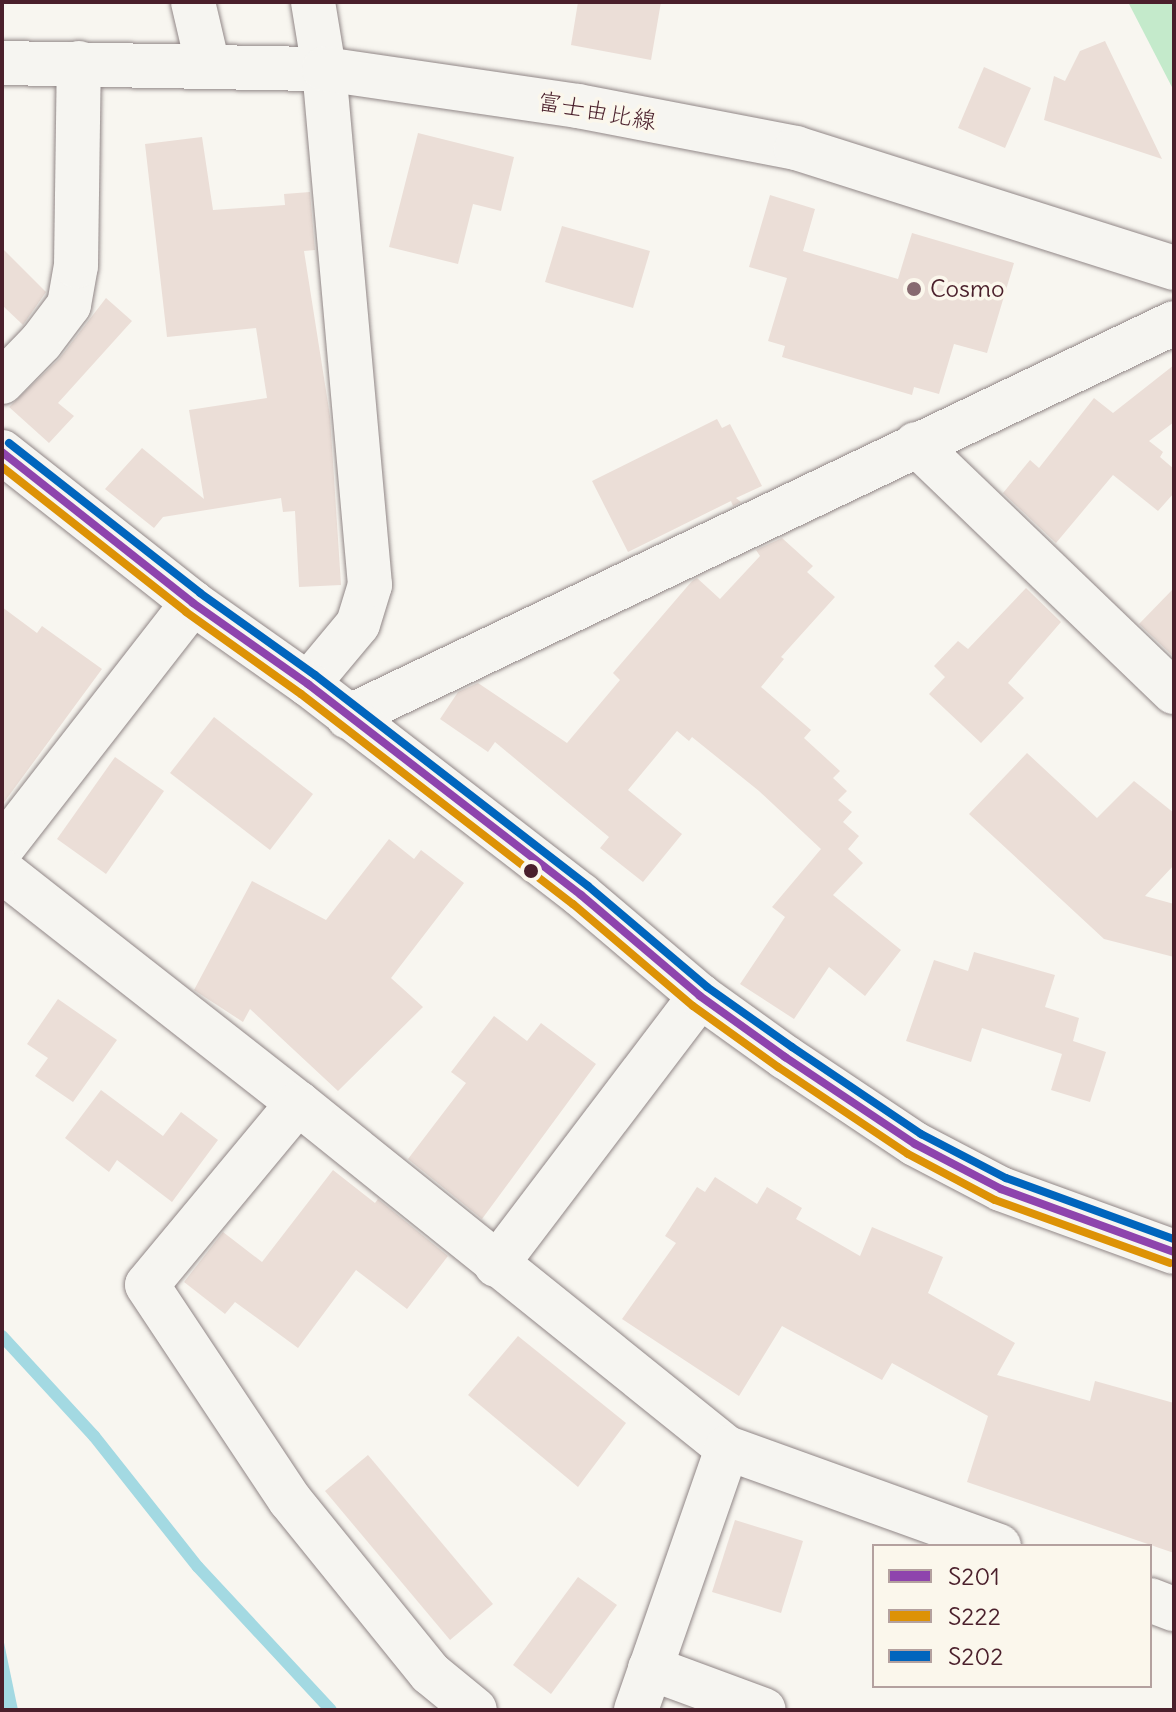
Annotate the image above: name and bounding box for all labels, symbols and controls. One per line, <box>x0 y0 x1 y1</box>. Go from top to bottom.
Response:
street label: 富士由比線 <box>535 86 659 136</box>
place label: Cosmo <box>930 275 1004 303</box>
marker: Cosmo <box>905 280 923 298</box>
unlabelled marker <box>523 863 539 879</box>
legend <box>872 1544 1152 1688</box>
text: S201 <box>948 1561 1000 1591</box>
text: S222 <box>948 1601 1001 1631</box>
text: S202 <box>948 1641 1003 1671</box>

